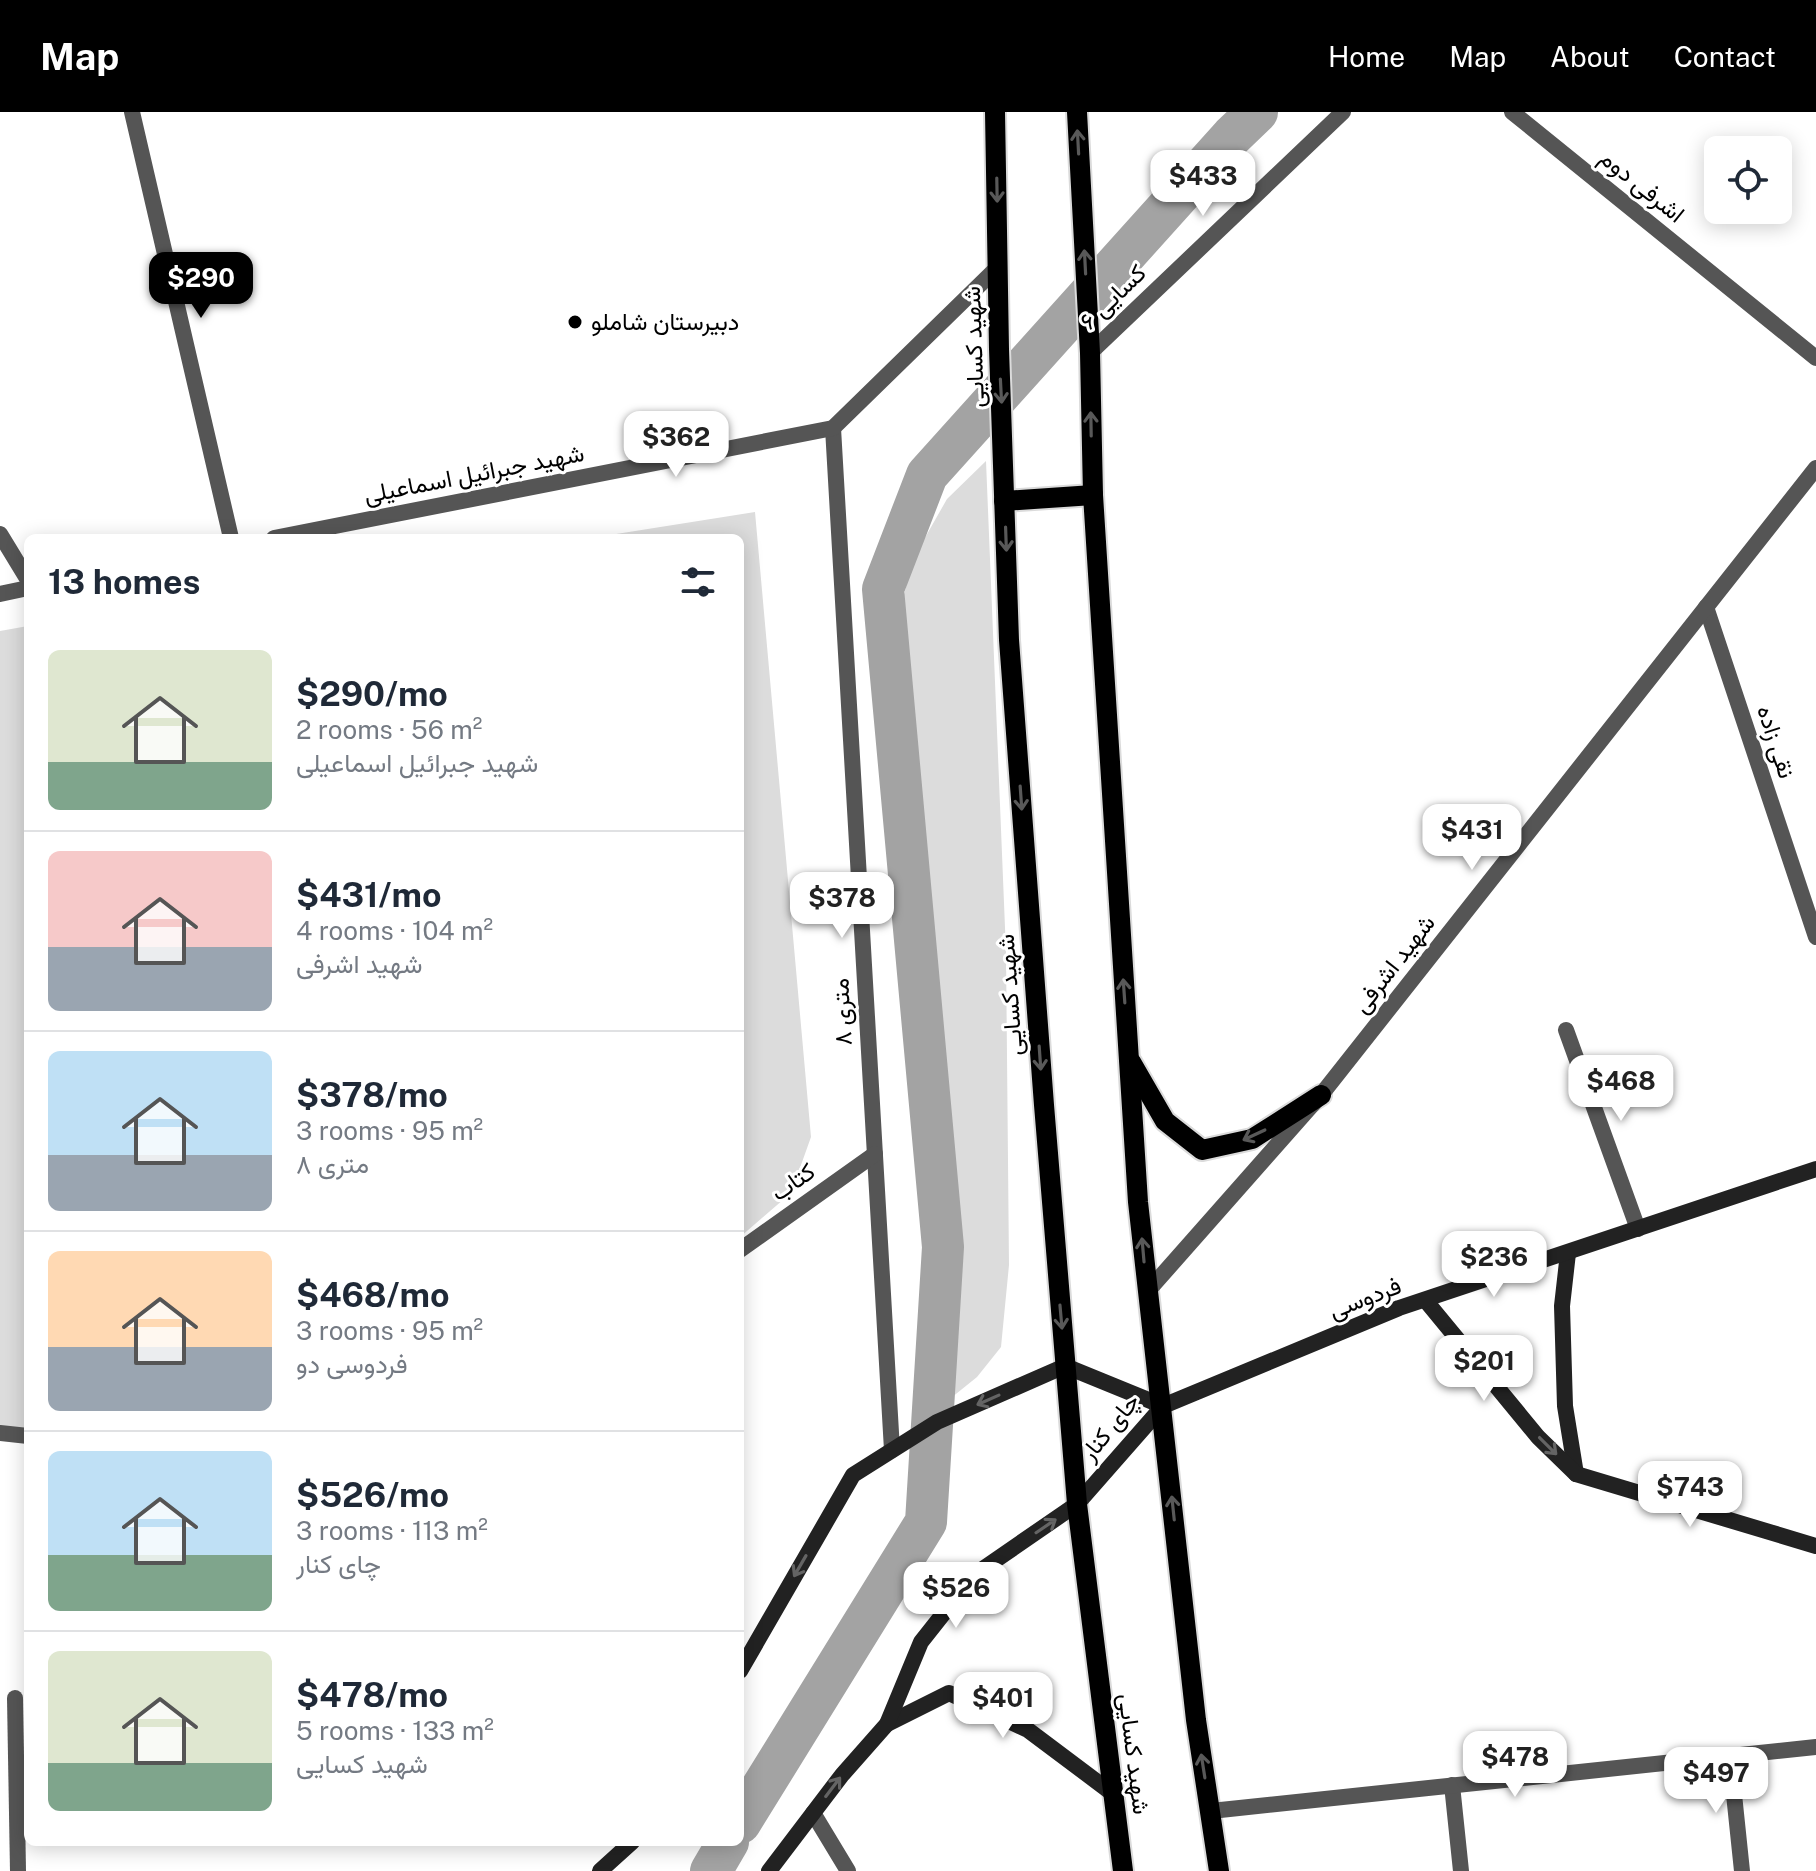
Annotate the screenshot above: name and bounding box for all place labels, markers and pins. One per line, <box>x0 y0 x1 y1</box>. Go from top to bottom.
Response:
pin: $433 <box>1156 150 1250 218</box>
pin: $290 <box>154 252 248 320</box>
place label: دبیرستان شاملو <box>591 307 739 337</box>
marker: دبیرستان شاملو <box>566 313 584 331</box>
pin: $362 <box>629 411 723 479</box>
pin: $431 <box>1425 804 1519 872</box>
pin: $378 <box>795 872 889 940</box>
pin: $468 <box>1574 1055 1668 1123</box>
pin: $236 <box>1447 1231 1541 1299</box>
pin: $201 <box>1437 1335 1531 1403</box>
pin: $743 <box>1643 1461 1737 1529</box>
pin: $526 <box>909 1562 1003 1630</box>
pin: $401 <box>956 1672 1050 1740</box>
pin: $478 <box>1468 1731 1562 1799</box>
pin: $497 <box>1669 1747 1763 1815</box>

